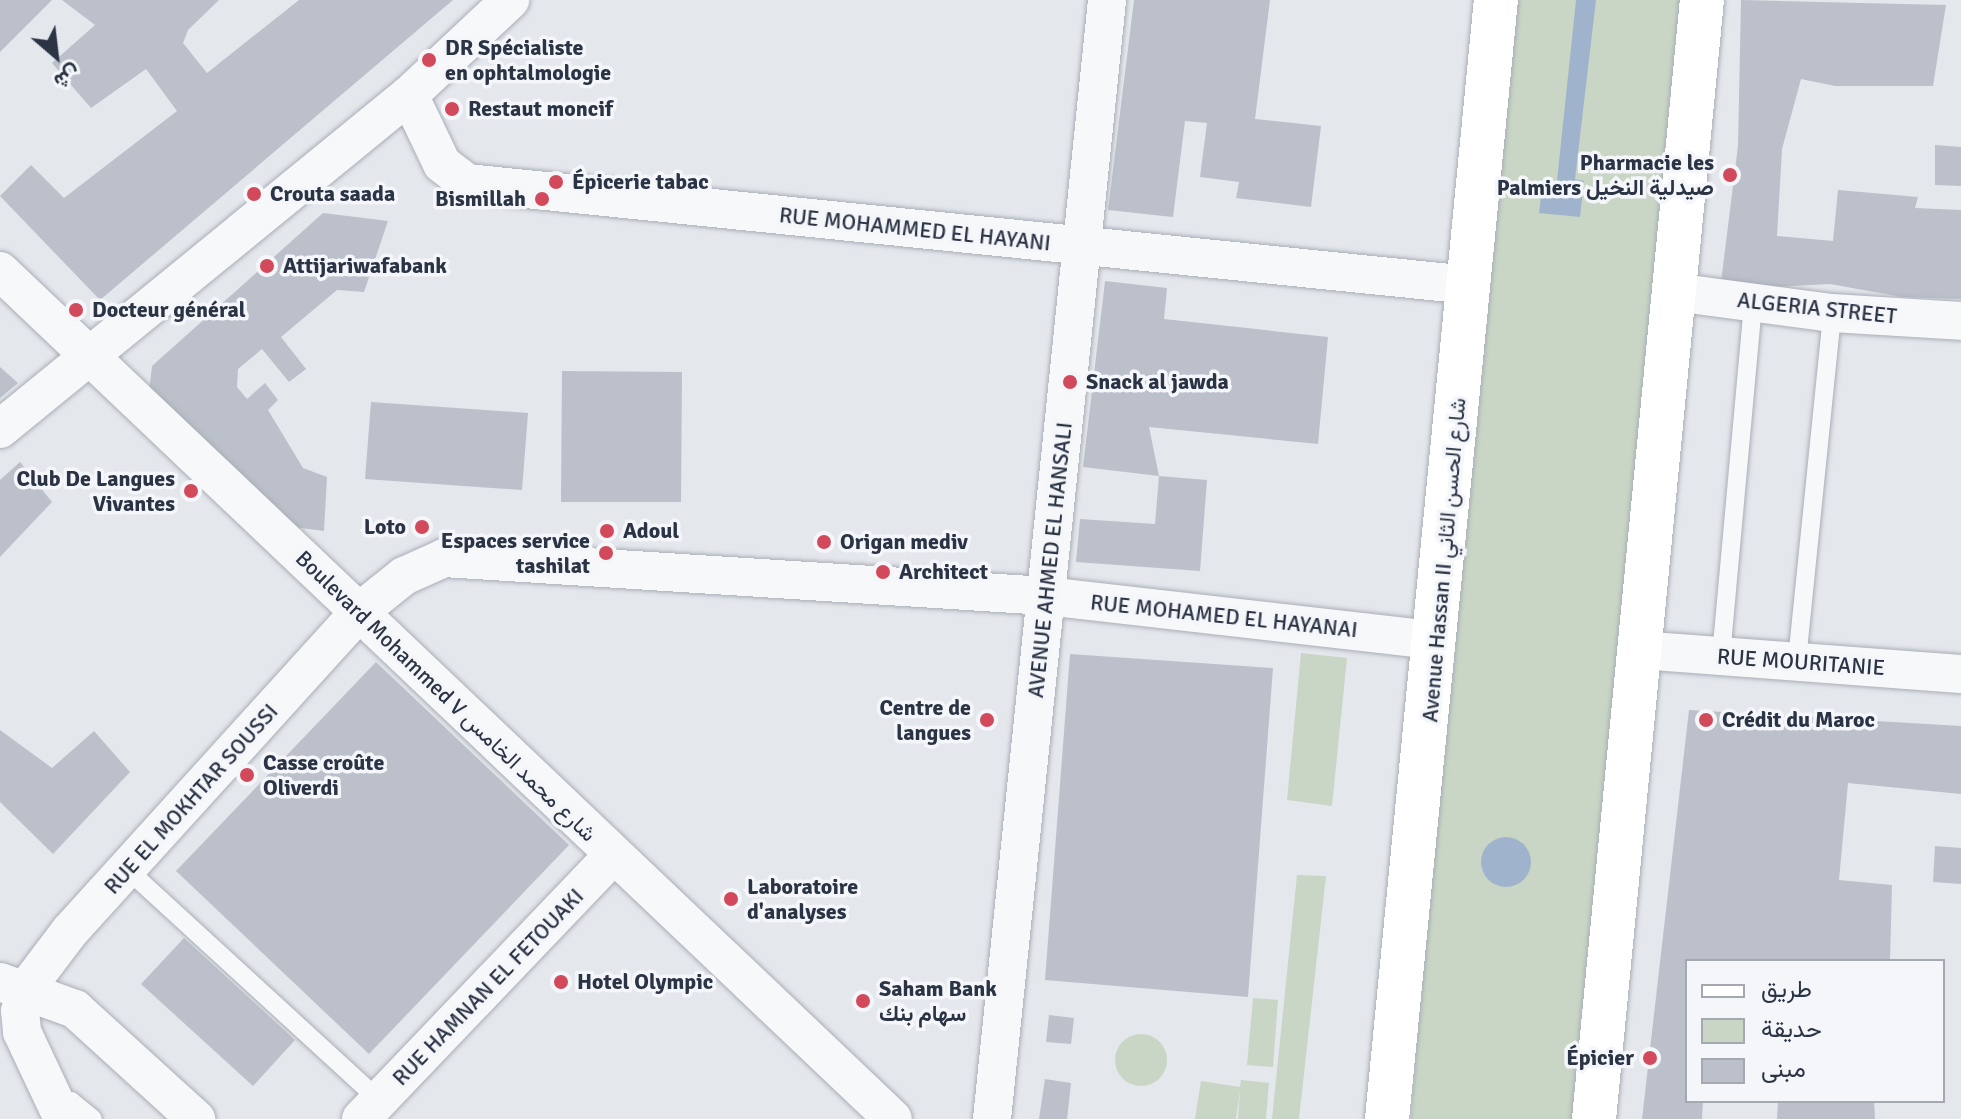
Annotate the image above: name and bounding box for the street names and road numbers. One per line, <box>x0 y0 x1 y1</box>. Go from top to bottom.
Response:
street label: RUE MOHAMMED EL HAYANI <box>778 202 1052 256</box>
street label: ALGERIA STREET <box>1736 286 1898 330</box>
street label: Avenue Hassan II شارع الحسن الثاني <box>1417 397 1471 723</box>
street label: AVENUE AHMED EL HANSALI <box>1022 421 1078 699</box>
street label: Boulevard Mohammed V شارع محمد الخامس <box>290 545 602 847</box>
street label: RUE MOHAMED EL HAYANAI <box>1089 589 1359 643</box>
street label: RUE MOURITANIE <box>1716 643 1886 681</box>
street label: RUE EL MOKHTAR SOUSSI <box>99 698 283 900</box>
street label: RUE HAMNAN EL FETOUAKI <box>387 883 589 1091</box>

